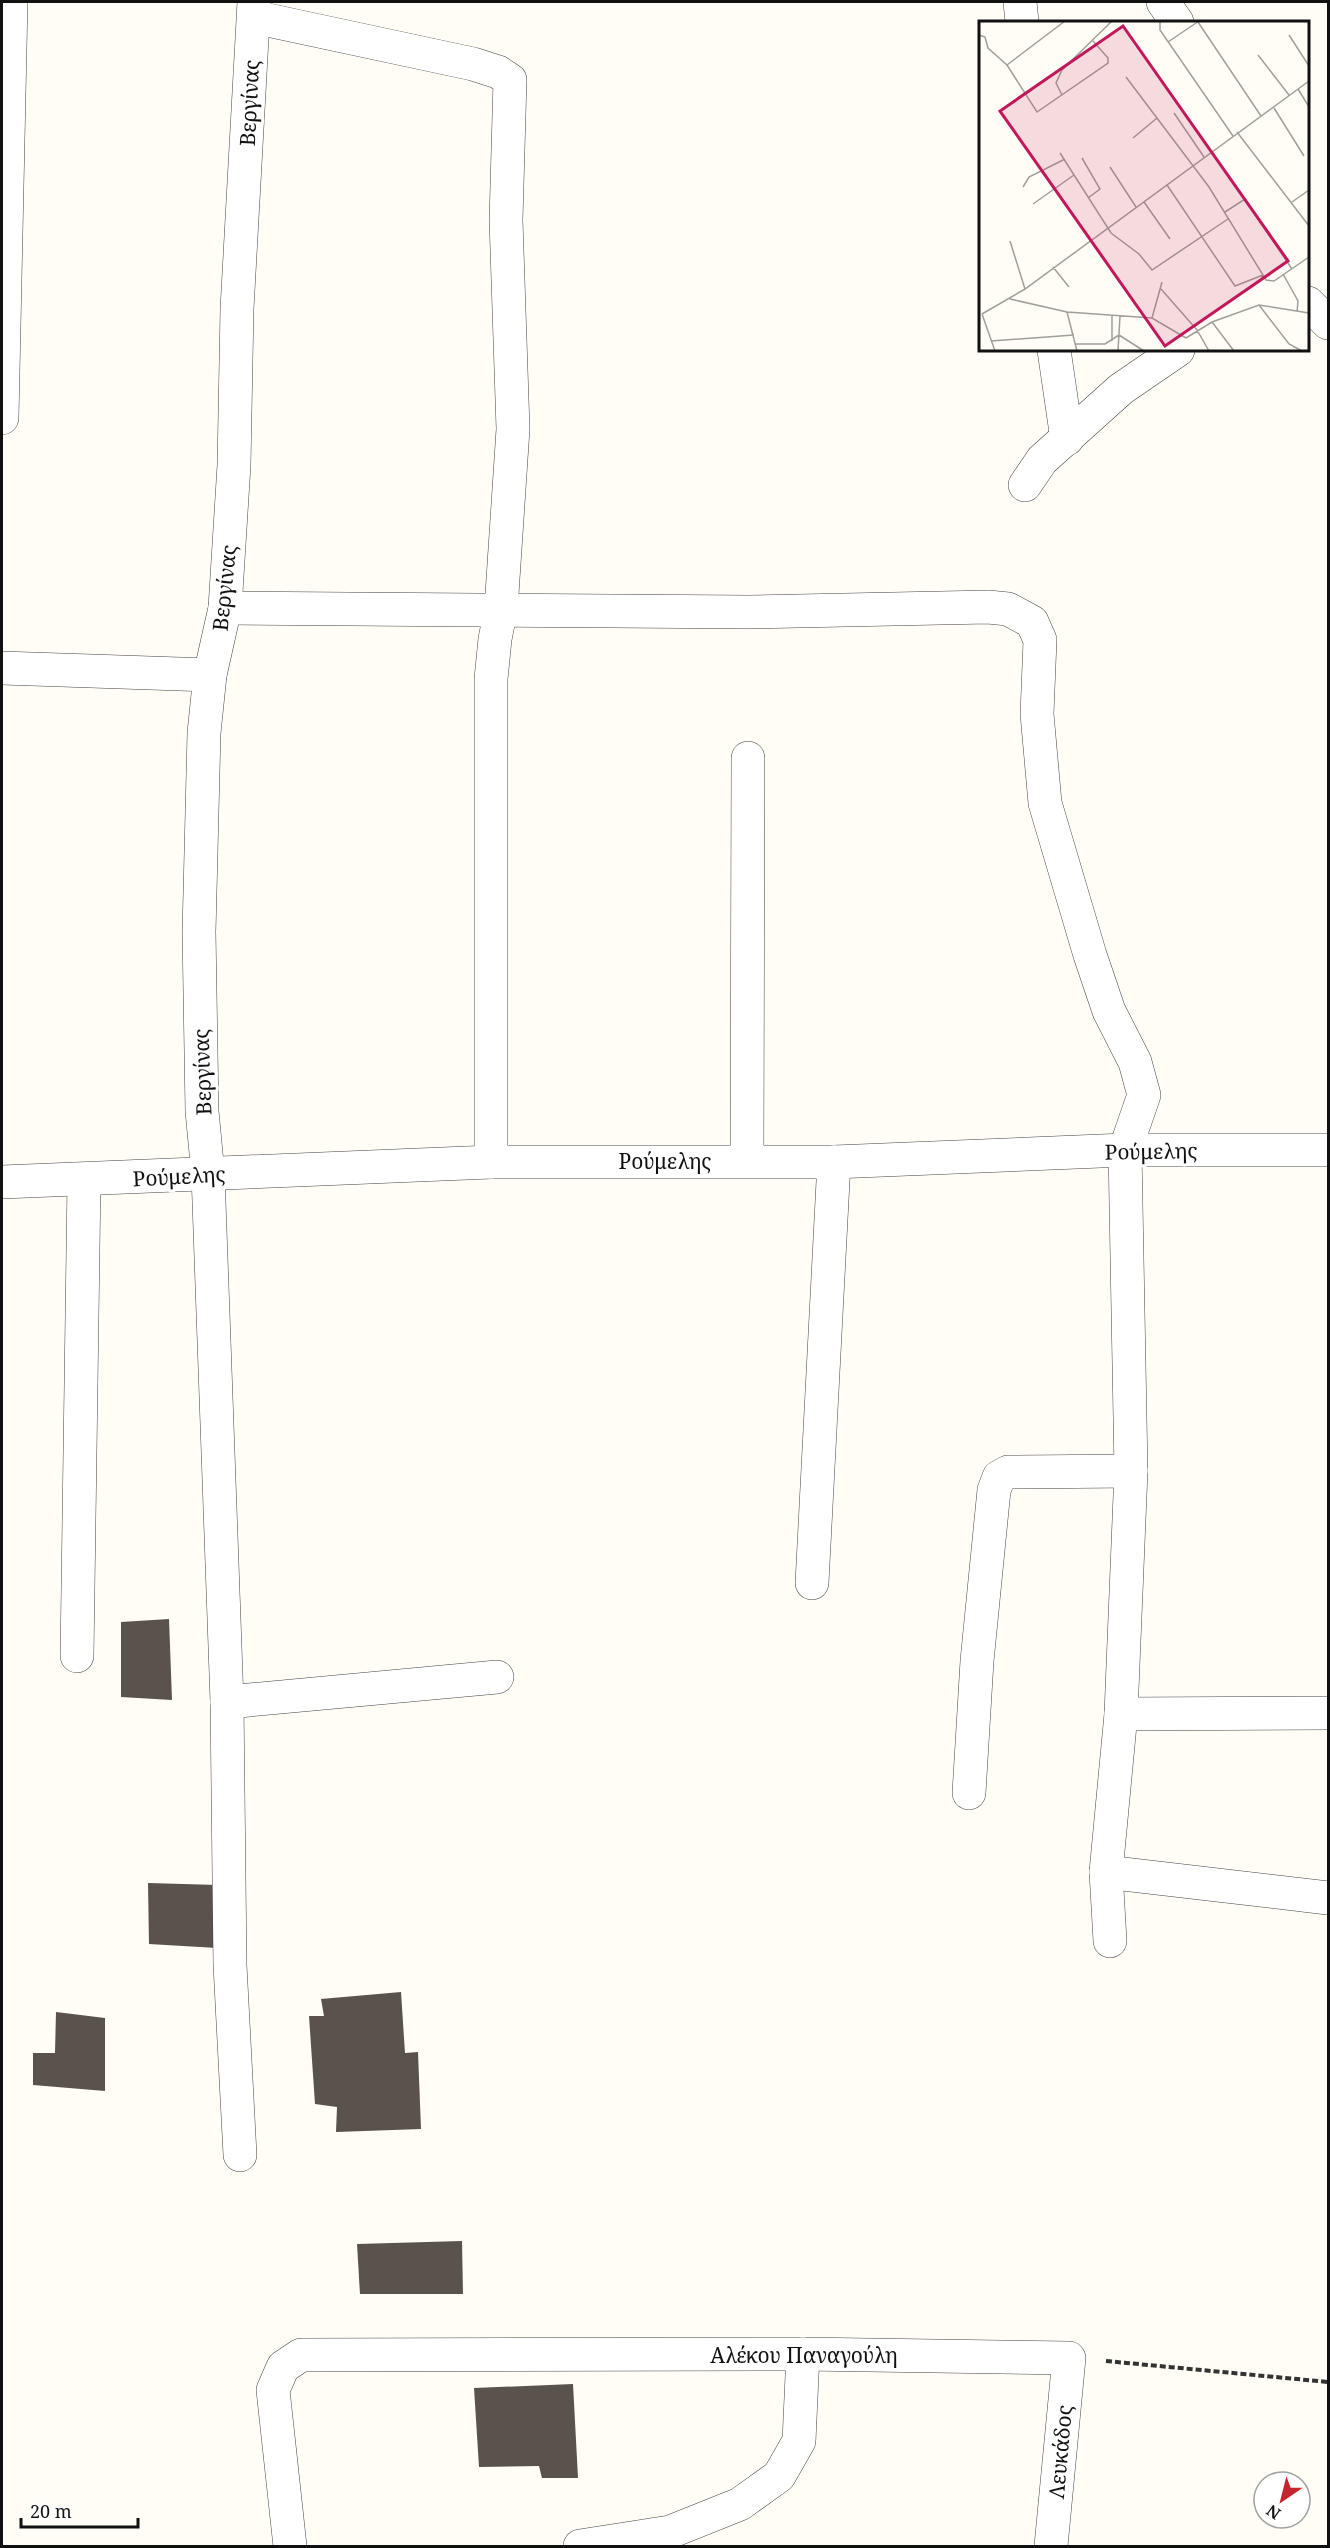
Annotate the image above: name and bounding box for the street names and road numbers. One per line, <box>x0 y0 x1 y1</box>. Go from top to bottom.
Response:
street label: Βεργίνας <box>233 59 265 147</box>
street label: Βεργίνας <box>206 544 242 632</box>
street label: Βεργίνας <box>186 1028 218 1116</box>
street label: Ρούμελης <box>1104 1136 1198 1166</box>
street label: Ρούμελης <box>619 1147 711 1175</box>
street label: Ρούμελης <box>132 1160 226 1192</box>
street label: Αλέκου Παναγούλη <box>710 2341 898 2369</box>
street label: Λευκάδος <box>1042 2404 1078 2500</box>

